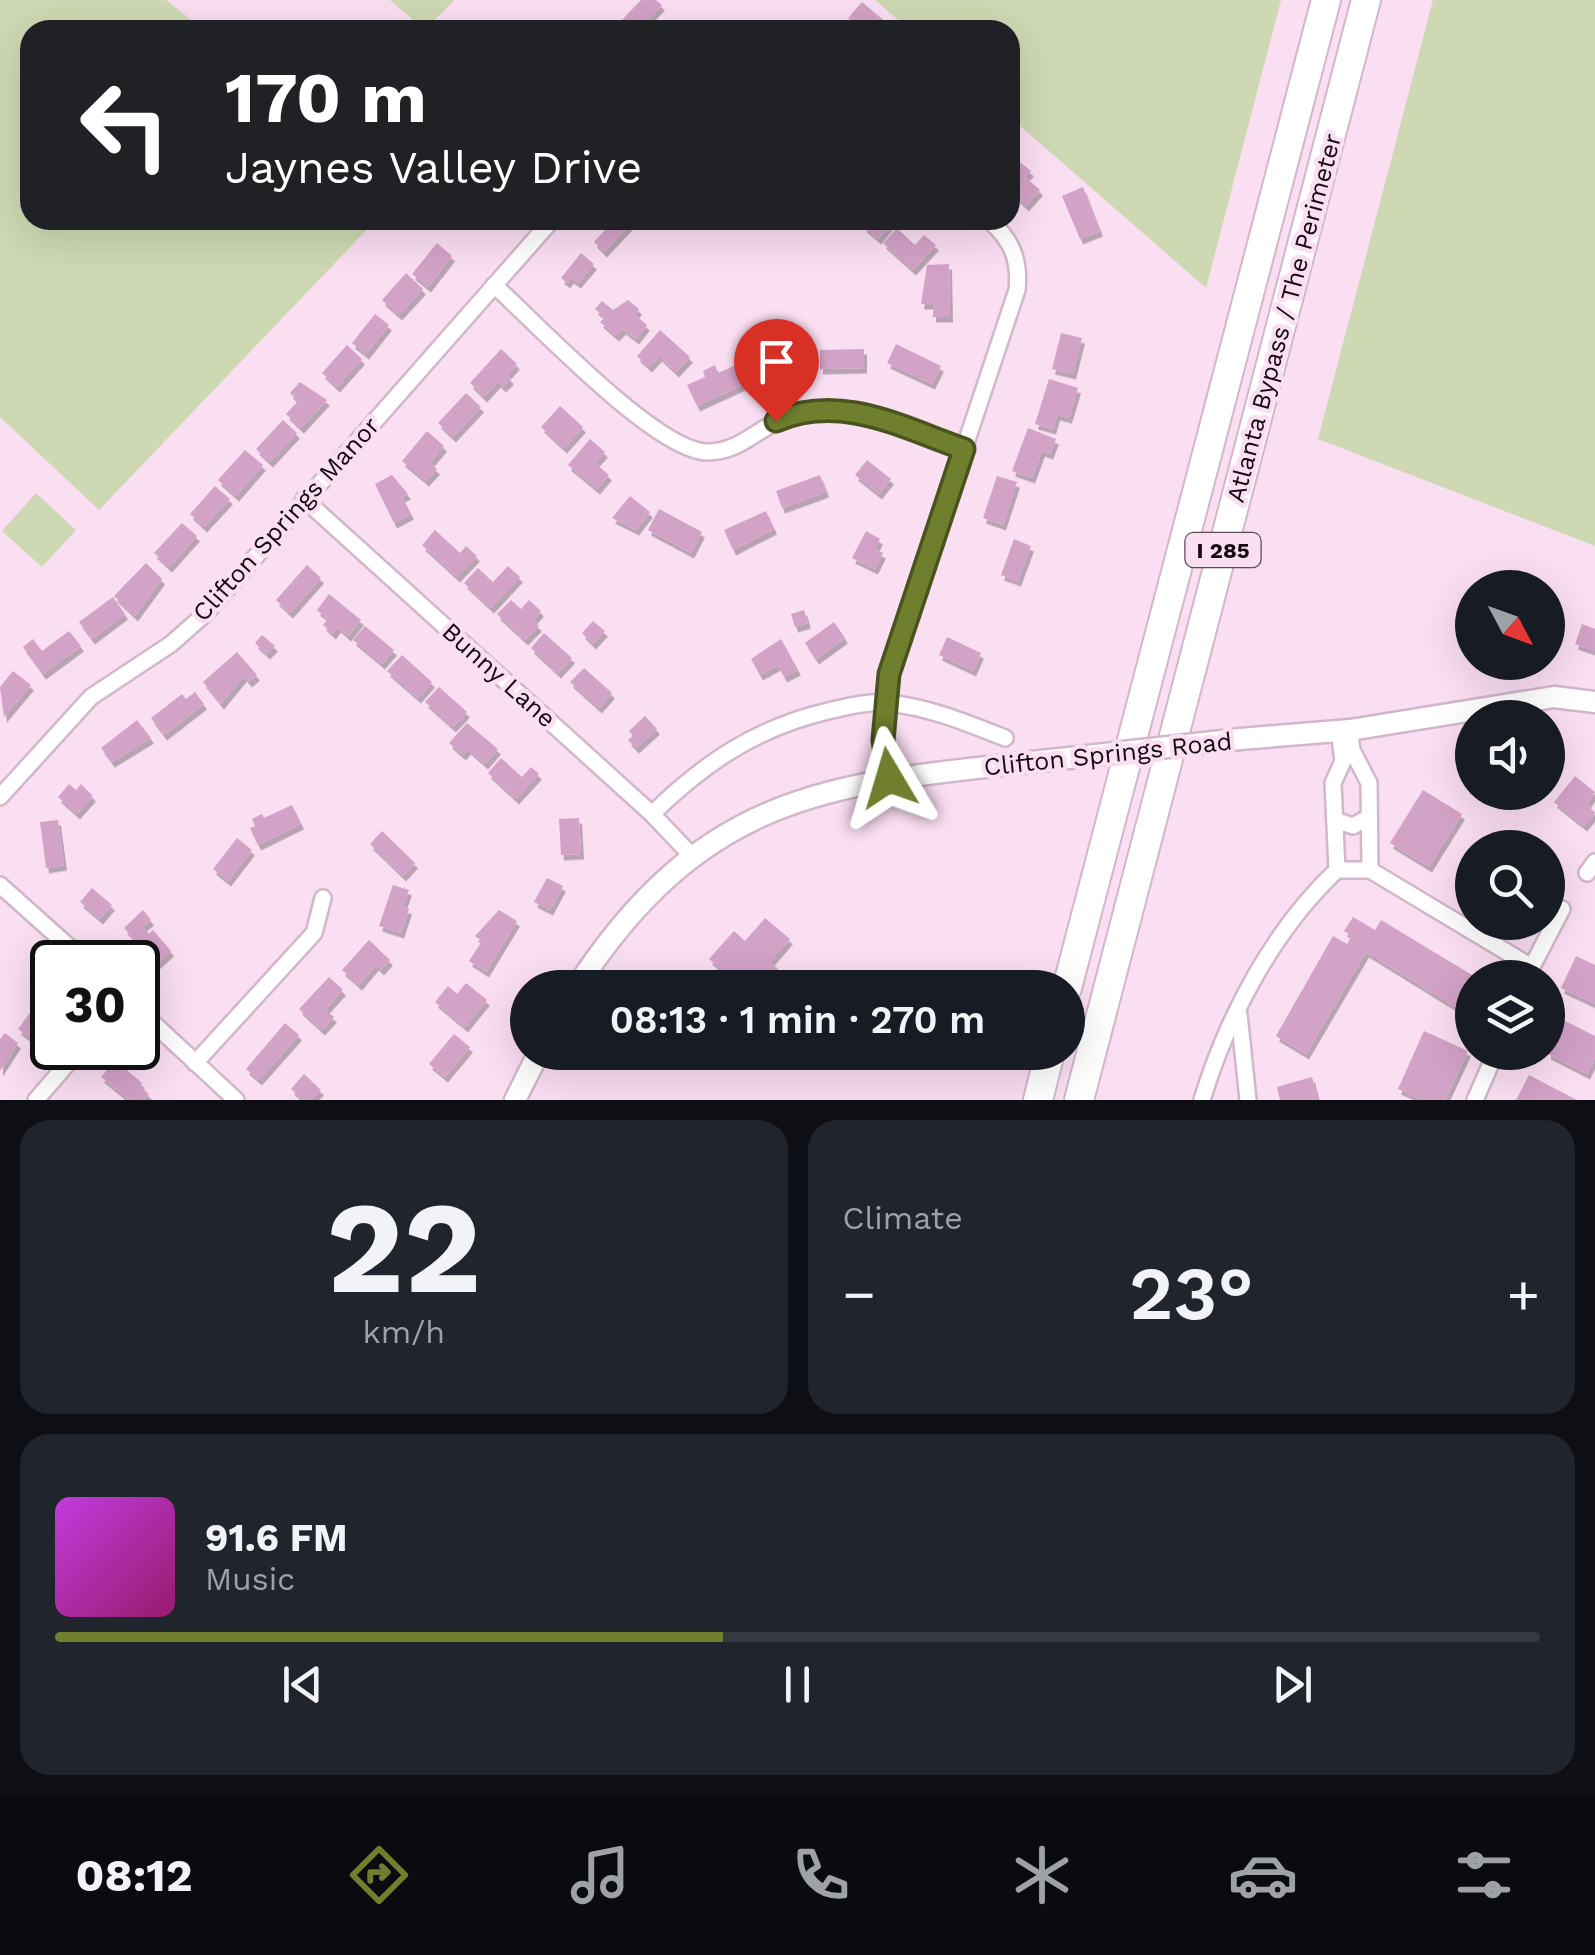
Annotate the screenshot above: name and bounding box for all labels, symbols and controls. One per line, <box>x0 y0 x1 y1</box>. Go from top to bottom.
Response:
text: 170 m <box>225 57 427 139</box>
icon: left <box>60 60 190 190</box>
street label: Atlanta Bypass / The Perimeter <box>1221 130 1347 506</box>
text: Jaynes Valley Drive <box>225 141 642 194</box>
pin <box>734 319 819 422</box>
icon: arrive <box>749 334 804 389</box>
street label: Clifton Springs Manor <box>187 411 385 627</box>
road number: I 285 <box>1186 533 1260 567</box>
north arrow <box>1455 570 1565 680</box>
map controls <box>1455 570 1565 1070</box>
street label: Bunny Lane <box>436 617 562 733</box>
button: sound <box>1455 700 1565 810</box>
position arrow <box>837 726 941 830</box>
street label: Clifton Springs Road <box>982 727 1234 781</box>
button: search <box>1455 830 1565 940</box>
speed limit sign: 30 <box>30 940 160 1070</box>
button: layers <box>1455 960 1565 1070</box>
text: 08:13 · 1 min · 270 m <box>610 998 985 1042</box>
text: 22 <box>326 1171 481 1324</box>
text: Climate <box>843 1199 963 1237</box>
text: 23° <box>1129 1249 1254 1337</box>
text: − <box>843 1262 876 1326</box>
text: + <box>1507 1262 1540 1326</box>
text: km/h <box>363 1313 445 1351</box>
text: 91.6 FM <box>205 1516 348 1560</box>
text: Music <box>205 1560 295 1598</box>
icon: previous <box>275 1657 330 1712</box>
icon: pause <box>770 1657 825 1712</box>
icon: next <box>1265 1657 1320 1712</box>
icon: directions <box>344 1840 414 1910</box>
icon: music <box>565 1840 635 1910</box>
icon: phone <box>786 1840 856 1910</box>
icon: climate <box>1007 1840 1077 1910</box>
icon: car <box>1228 1840 1298 1910</box>
icon: filters <box>1449 1840 1519 1910</box>
text: 08:12 <box>76 1849 193 1902</box>

